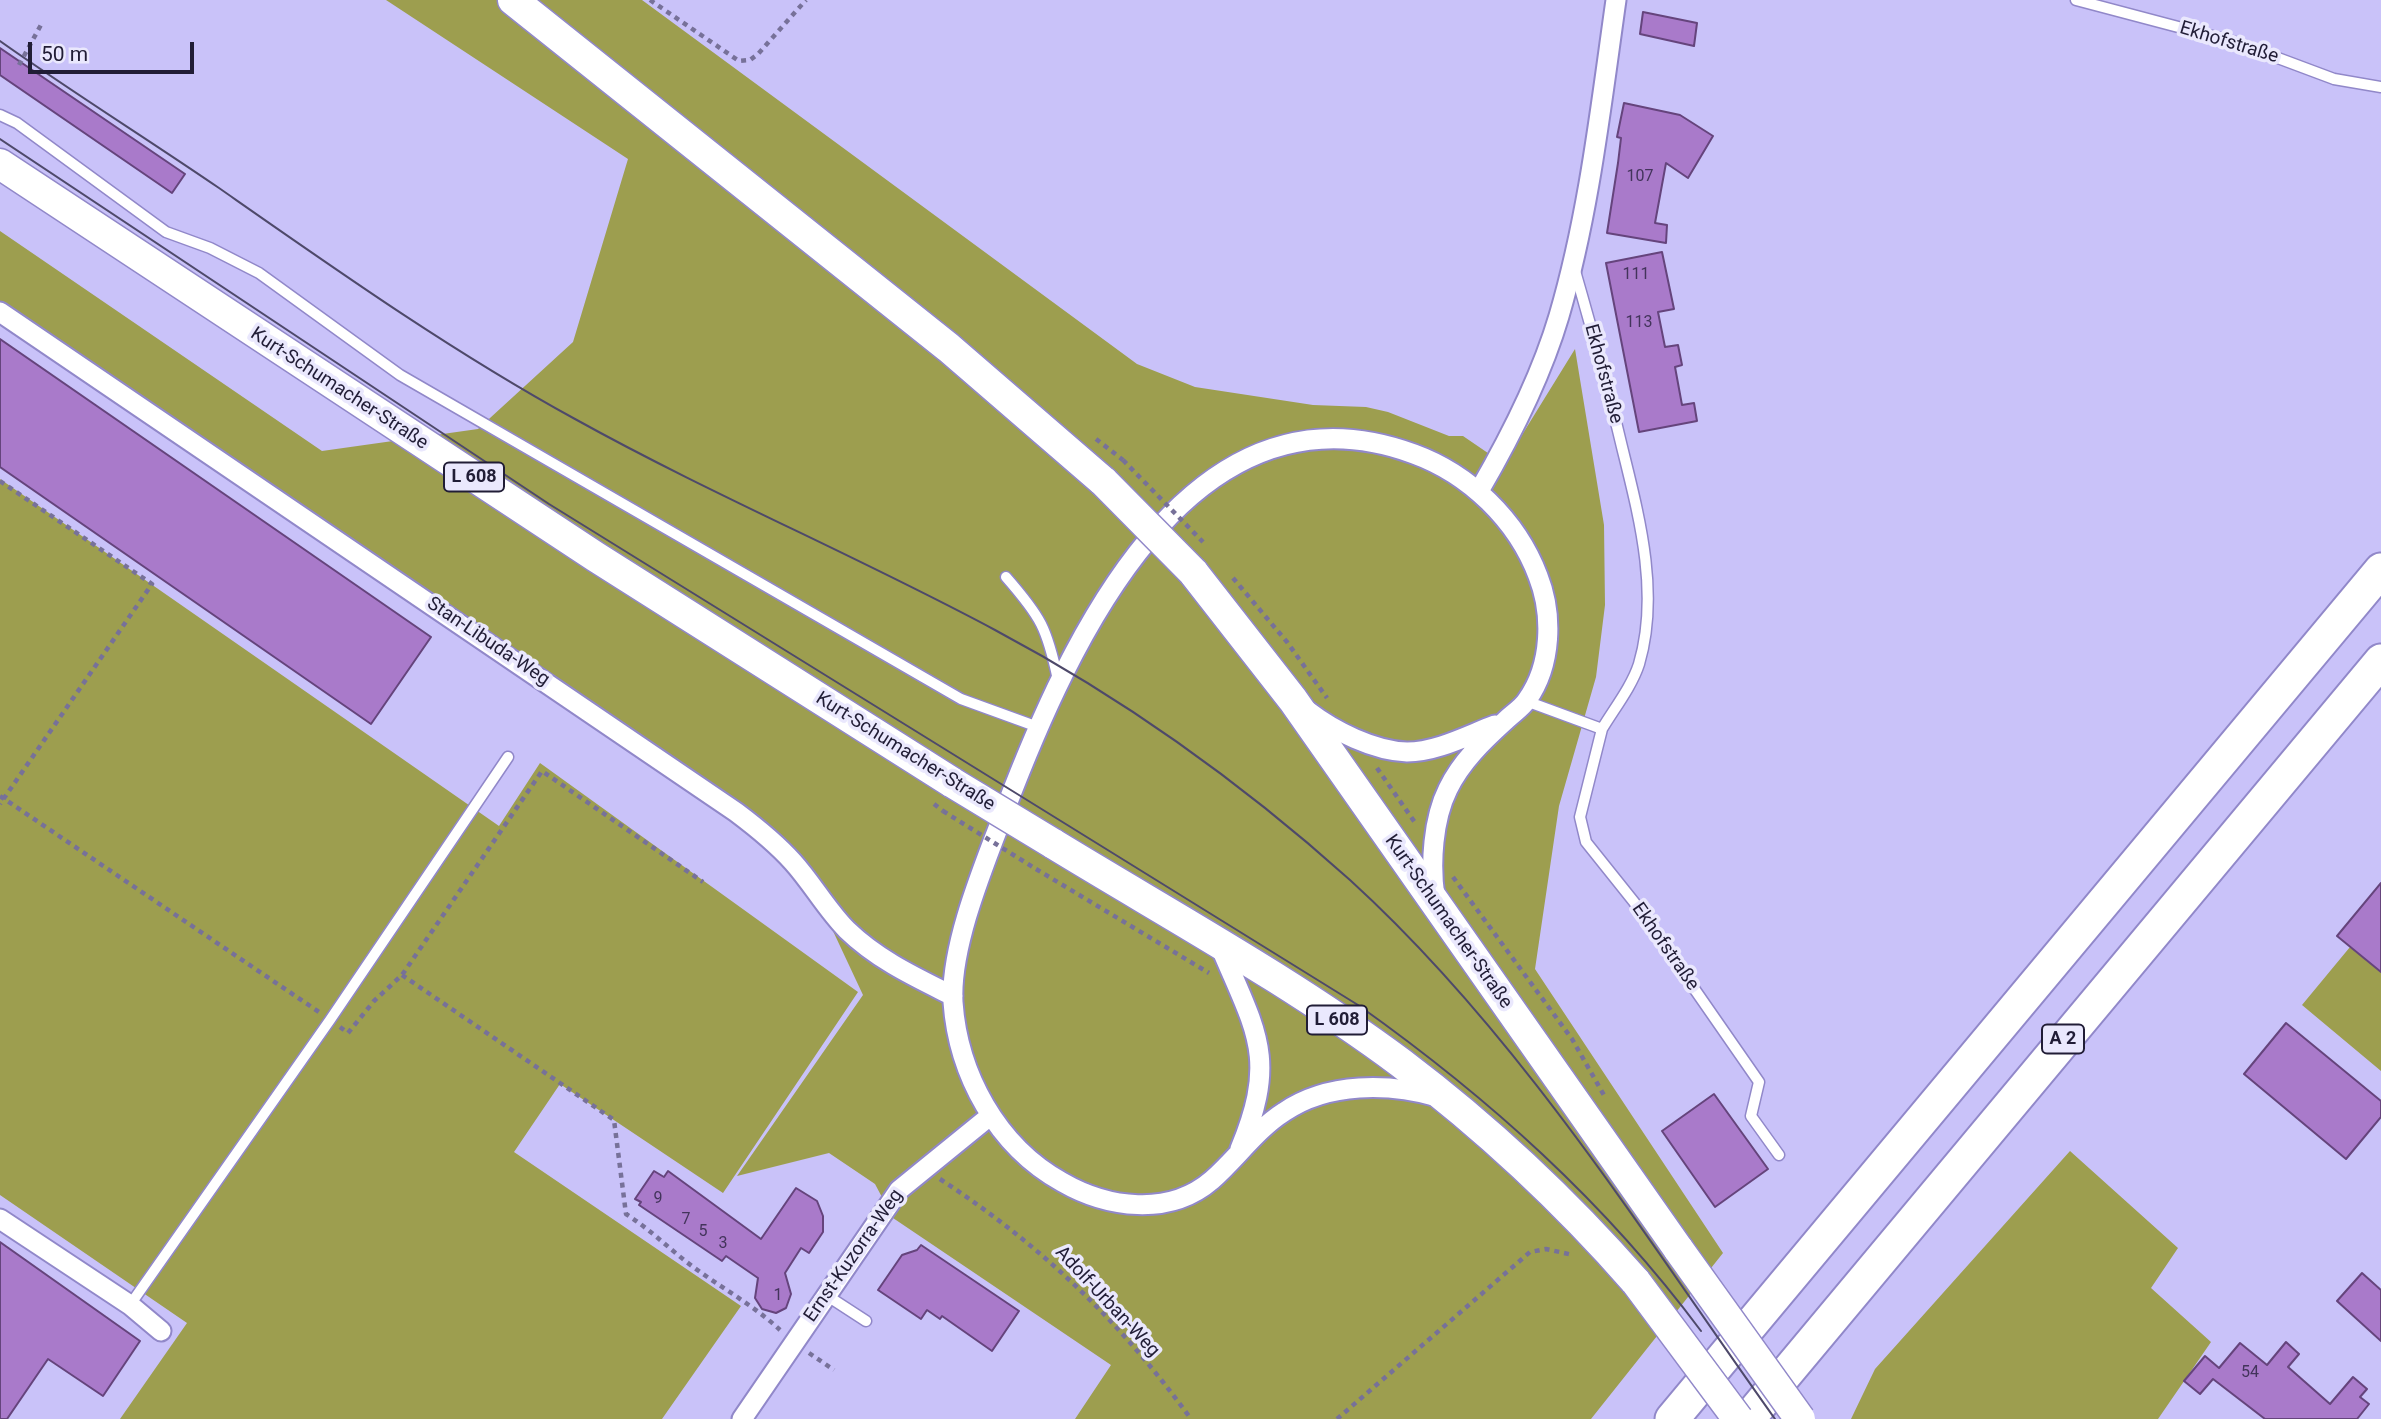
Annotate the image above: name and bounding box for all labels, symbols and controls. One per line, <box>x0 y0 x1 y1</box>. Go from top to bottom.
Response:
street label: Ekhofstraße <box>2177 17 2281 69</box>
scale bar <box>32 28 198 72</box>
text: 50 m <box>41 42 88 66</box>
house number: 107 <box>1627 167 1653 187</box>
house number: 111 <box>1623 265 1649 285</box>
house number: 113 <box>1626 313 1652 333</box>
street label: Ekhofstraße <box>1579 322 1627 426</box>
street label: Kurt-Schumacher-Straße <box>246 323 432 455</box>
road number: L 608 <box>444 462 504 491</box>
street label: Stan-Libuda-Weg <box>422 593 554 691</box>
street label: Kurt-Schumacher-Straße <box>811 687 999 817</box>
street label: Kurt-Schumacher-Straße <box>1379 831 1517 1013</box>
street label: Ekhofstraße <box>1626 899 1704 995</box>
road number: L 608 <box>1307 1006 1367 1035</box>
road number: A 2 <box>2042 1024 2084 1054</box>
street label: Ernst-Kuzorra-Weg <box>800 1185 908 1327</box>
house number: 9 <box>654 1189 662 1209</box>
house number: 7 <box>682 1210 690 1230</box>
house number: 5 <box>699 1222 707 1242</box>
house number: 3 <box>719 1234 727 1254</box>
street label: Adolf-Urban-Weg <box>1050 1242 1164 1362</box>
house number: 1 <box>774 1286 782 1306</box>
house number: 54 <box>2241 1363 2259 1383</box>

